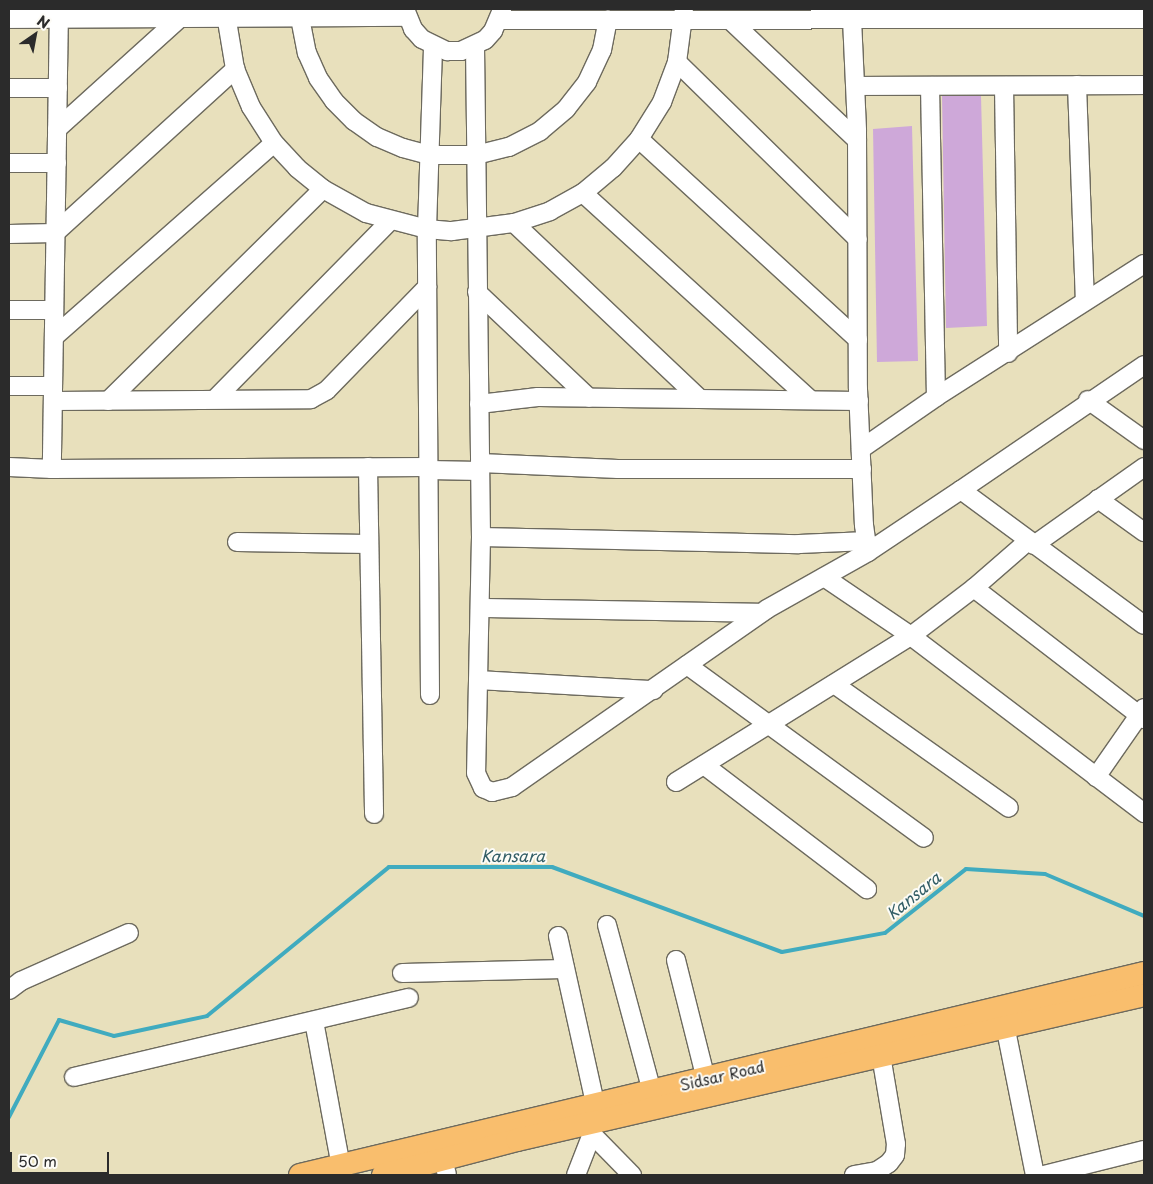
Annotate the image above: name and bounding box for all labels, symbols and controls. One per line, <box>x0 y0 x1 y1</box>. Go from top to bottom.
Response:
north arrow <box>10 10 60 60</box>
text: N <box>33 10 54 34</box>
water label: Kansara <box>481 845 545 865</box>
water label: Kansara <box>882 867 944 923</box>
street label: Sidsar Road <box>677 1056 767 1094</box>
scale bar <box>12 1142 111 1174</box>
text: 50 m <box>18 1149 57 1172</box>

